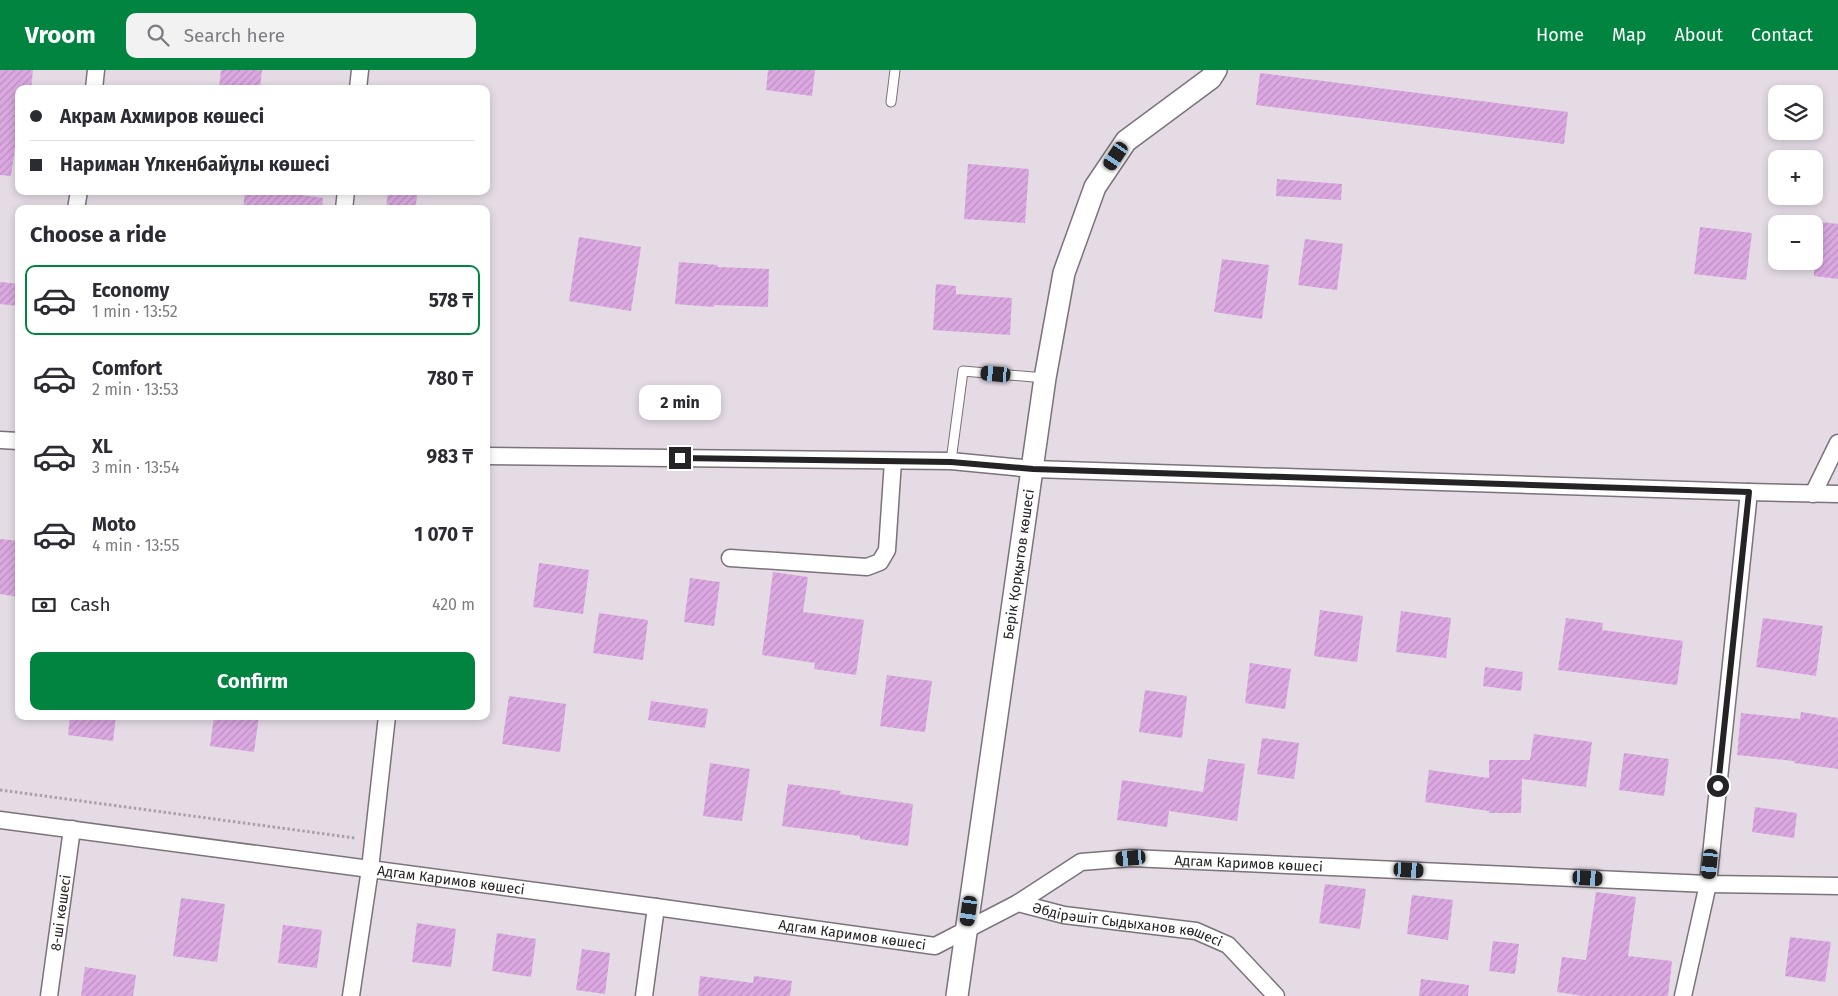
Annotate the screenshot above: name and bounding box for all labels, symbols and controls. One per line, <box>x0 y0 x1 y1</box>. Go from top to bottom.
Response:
search box <box>126 13 476 58</box>
text: Vroom <box>25 21 96 49</box>
icon: search <box>144 21 172 49</box>
text: Search here <box>184 24 285 47</box>
text: Home <box>1536 24 1584 46</box>
text: Map <box>1612 24 1646 46</box>
text: About <box>1674 24 1723 46</box>
text: Contact <box>1751 24 1813 46</box>
map controls <box>1768 85 1823 270</box>
button: layers <box>1768 85 1823 140</box>
text: Акрам Ахмиров көшесі <box>60 105 264 128</box>
car <box>1101 139 1130 173</box>
button: + <box>1768 150 1823 205</box>
text: Нариман Үлкенбайұлы көшесі <box>60 153 330 176</box>
button: − <box>1768 215 1823 270</box>
text: Choose a ride <box>30 221 166 248</box>
icon: car <box>32 278 77 323</box>
text: Economy <box>92 279 169 302</box>
text: 578 ₸ <box>429 289 473 312</box>
text: 1 min · 13:52 <box>92 302 178 321</box>
icon: car <box>32 356 77 401</box>
text: Comfort <box>92 357 162 380</box>
car <box>980 365 1011 383</box>
text: 780 ₸ <box>427 367 473 390</box>
text: 2 min · 13:53 <box>92 380 179 399</box>
callout: 2 min <box>639 386 721 420</box>
text: 2 min <box>660 393 700 412</box>
icon: car <box>32 434 77 479</box>
text: XL <box>92 435 113 458</box>
text: 983 ₸ <box>427 445 473 468</box>
route end <box>669 447 691 469</box>
text: 3 min · 13:54 <box>92 458 180 477</box>
street label: Берік Қорқытов көшесі <box>999 488 1038 641</box>
icon: car <box>32 512 77 557</box>
text: Moto <box>92 513 136 536</box>
text: 1 070 ₸ <box>414 523 473 546</box>
text: 4 min · 13:55 <box>92 536 179 555</box>
icon: cash <box>30 591 58 619</box>
text: Cash <box>70 593 111 616</box>
text: 420 m <box>432 595 475 614</box>
button: Confirm <box>30 652 475 710</box>
route start <box>1707 775 1729 797</box>
car <box>1700 848 1719 880</box>
car <box>1115 849 1146 867</box>
street label: Адгам Каримов көшесі <box>1174 851 1323 875</box>
street label: Адгам Каримов көшесі <box>376 862 526 898</box>
car <box>1393 862 1424 878</box>
car <box>1572 870 1603 886</box>
street label: 8-шi көшесi <box>47 873 74 952</box>
car <box>959 895 978 927</box>
street label: Әбдірәшіт Сыдыханов көшесі <box>1031 899 1225 950</box>
street label: Адгам Каримов көшесі <box>778 916 927 953</box>

